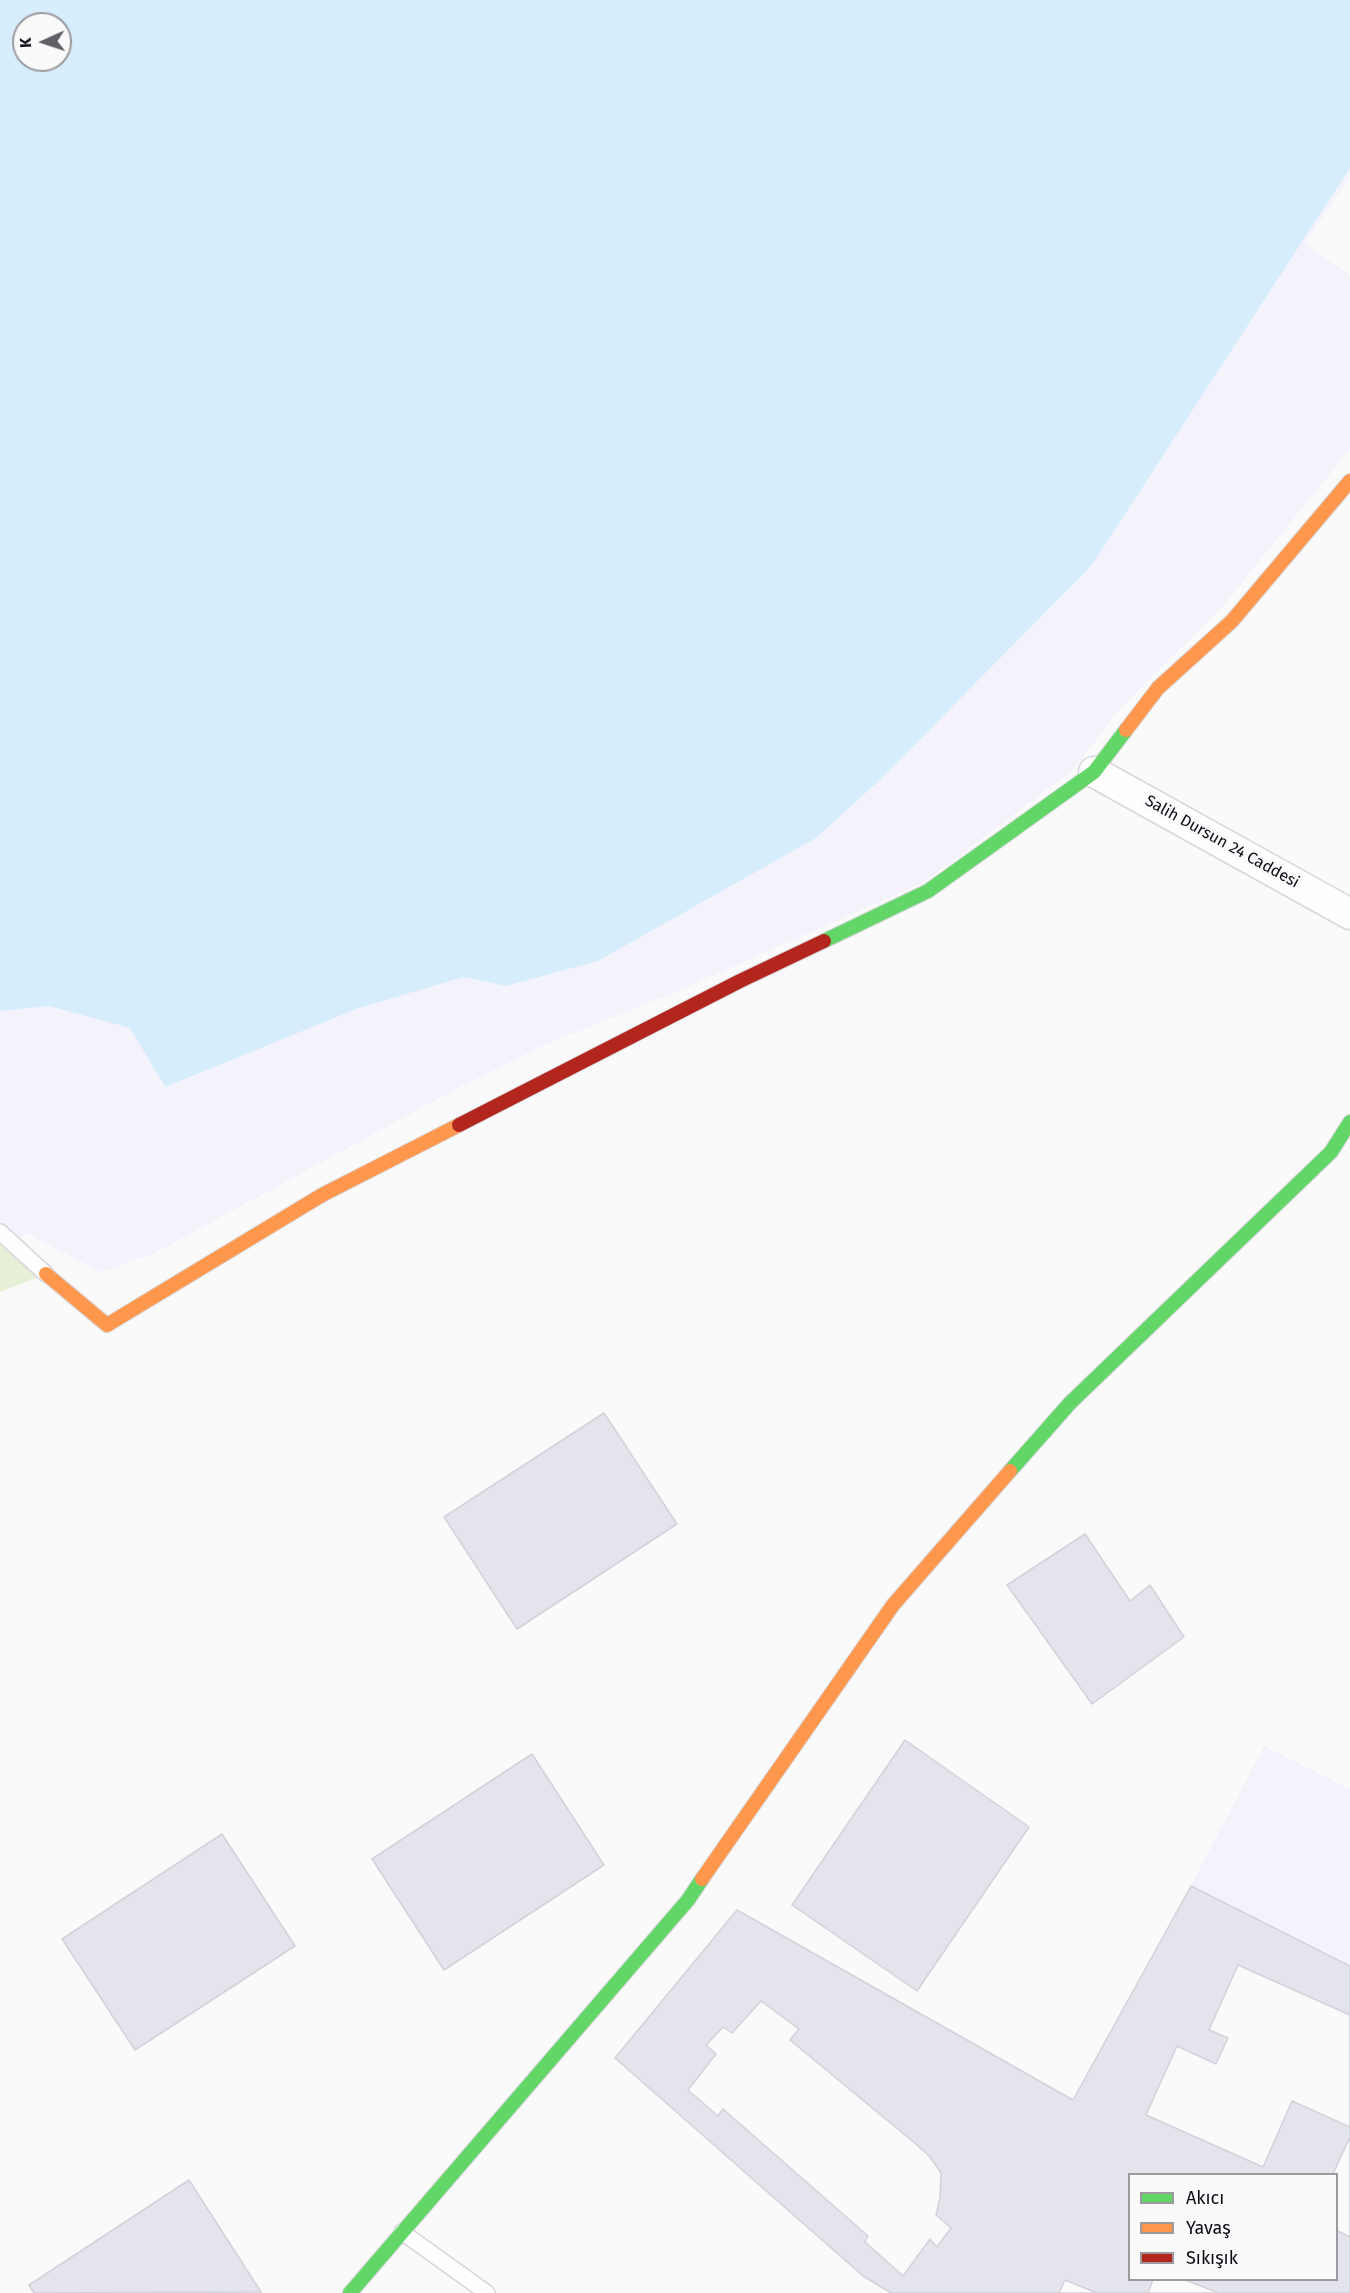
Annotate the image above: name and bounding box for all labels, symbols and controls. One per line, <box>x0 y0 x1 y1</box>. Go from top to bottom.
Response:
north arrow <box>12 12 72 72</box>
text: K <box>16 37 35 48</box>
street label: Salih Dursun 24 Caddesi <box>1141 792 1303 892</box>
legend <box>1128 2173 1338 2281</box>
text: Akıcı <box>1186 2187 1224 2209</box>
text: Yavaş <box>1186 2217 1231 2239</box>
text: Sıkışık <box>1186 2247 1238 2269</box>

